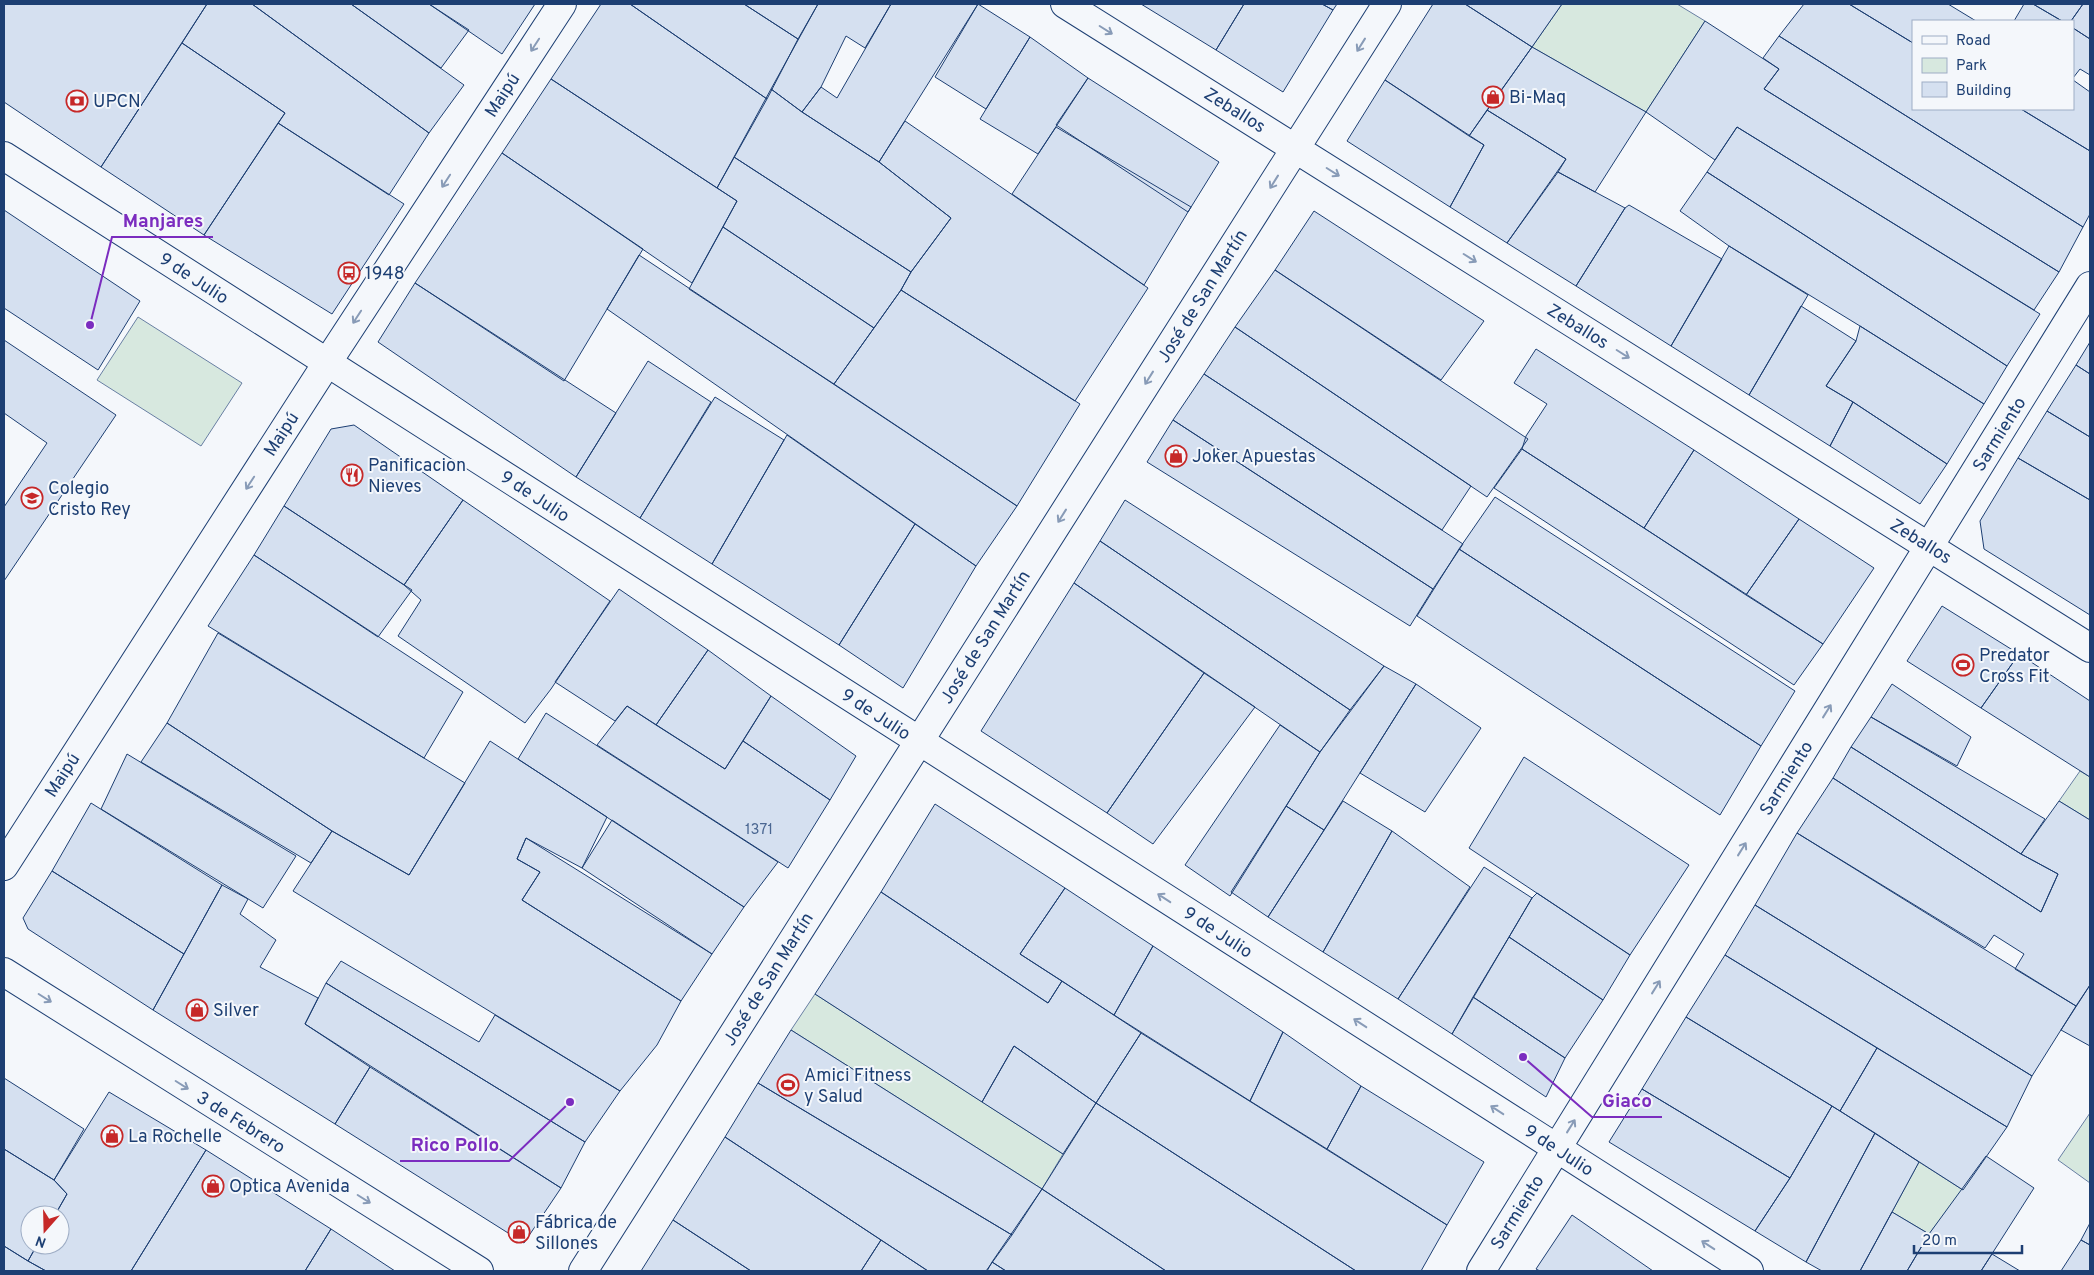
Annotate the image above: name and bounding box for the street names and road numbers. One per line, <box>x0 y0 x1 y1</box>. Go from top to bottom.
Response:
street label: Maipú <box>480 69 526 122</box>
street label: Zeballos <box>1199 83 1269 139</box>
street label: José de San Martín <box>1153 226 1254 368</box>
street label: 9 de Julio <box>154 248 232 310</box>
street label: Zeballos <box>1542 299 1612 355</box>
street label: Sarmiento <box>1968 393 2032 476</box>
street label: Maipú <box>259 408 305 461</box>
street label: 9 de Julio <box>495 466 573 528</box>
street label: Zeballos <box>1885 514 1955 570</box>
street label: José de San Martín <box>936 567 1037 709</box>
street label: 9 de Julio <box>836 684 914 746</box>
street label: Sarmiento <box>1755 737 1819 820</box>
street label: Maipú <box>40 749 86 802</box>
street label: 9 de Julio <box>1178 902 1256 964</box>
street label: José de San Martín <box>719 909 820 1051</box>
street label: 3 de Febrero <box>191 1087 289 1160</box>
street label: 9 de Julio <box>1519 1120 1597 1182</box>
street label: Sarmiento <box>1486 1171 1550 1254</box>

